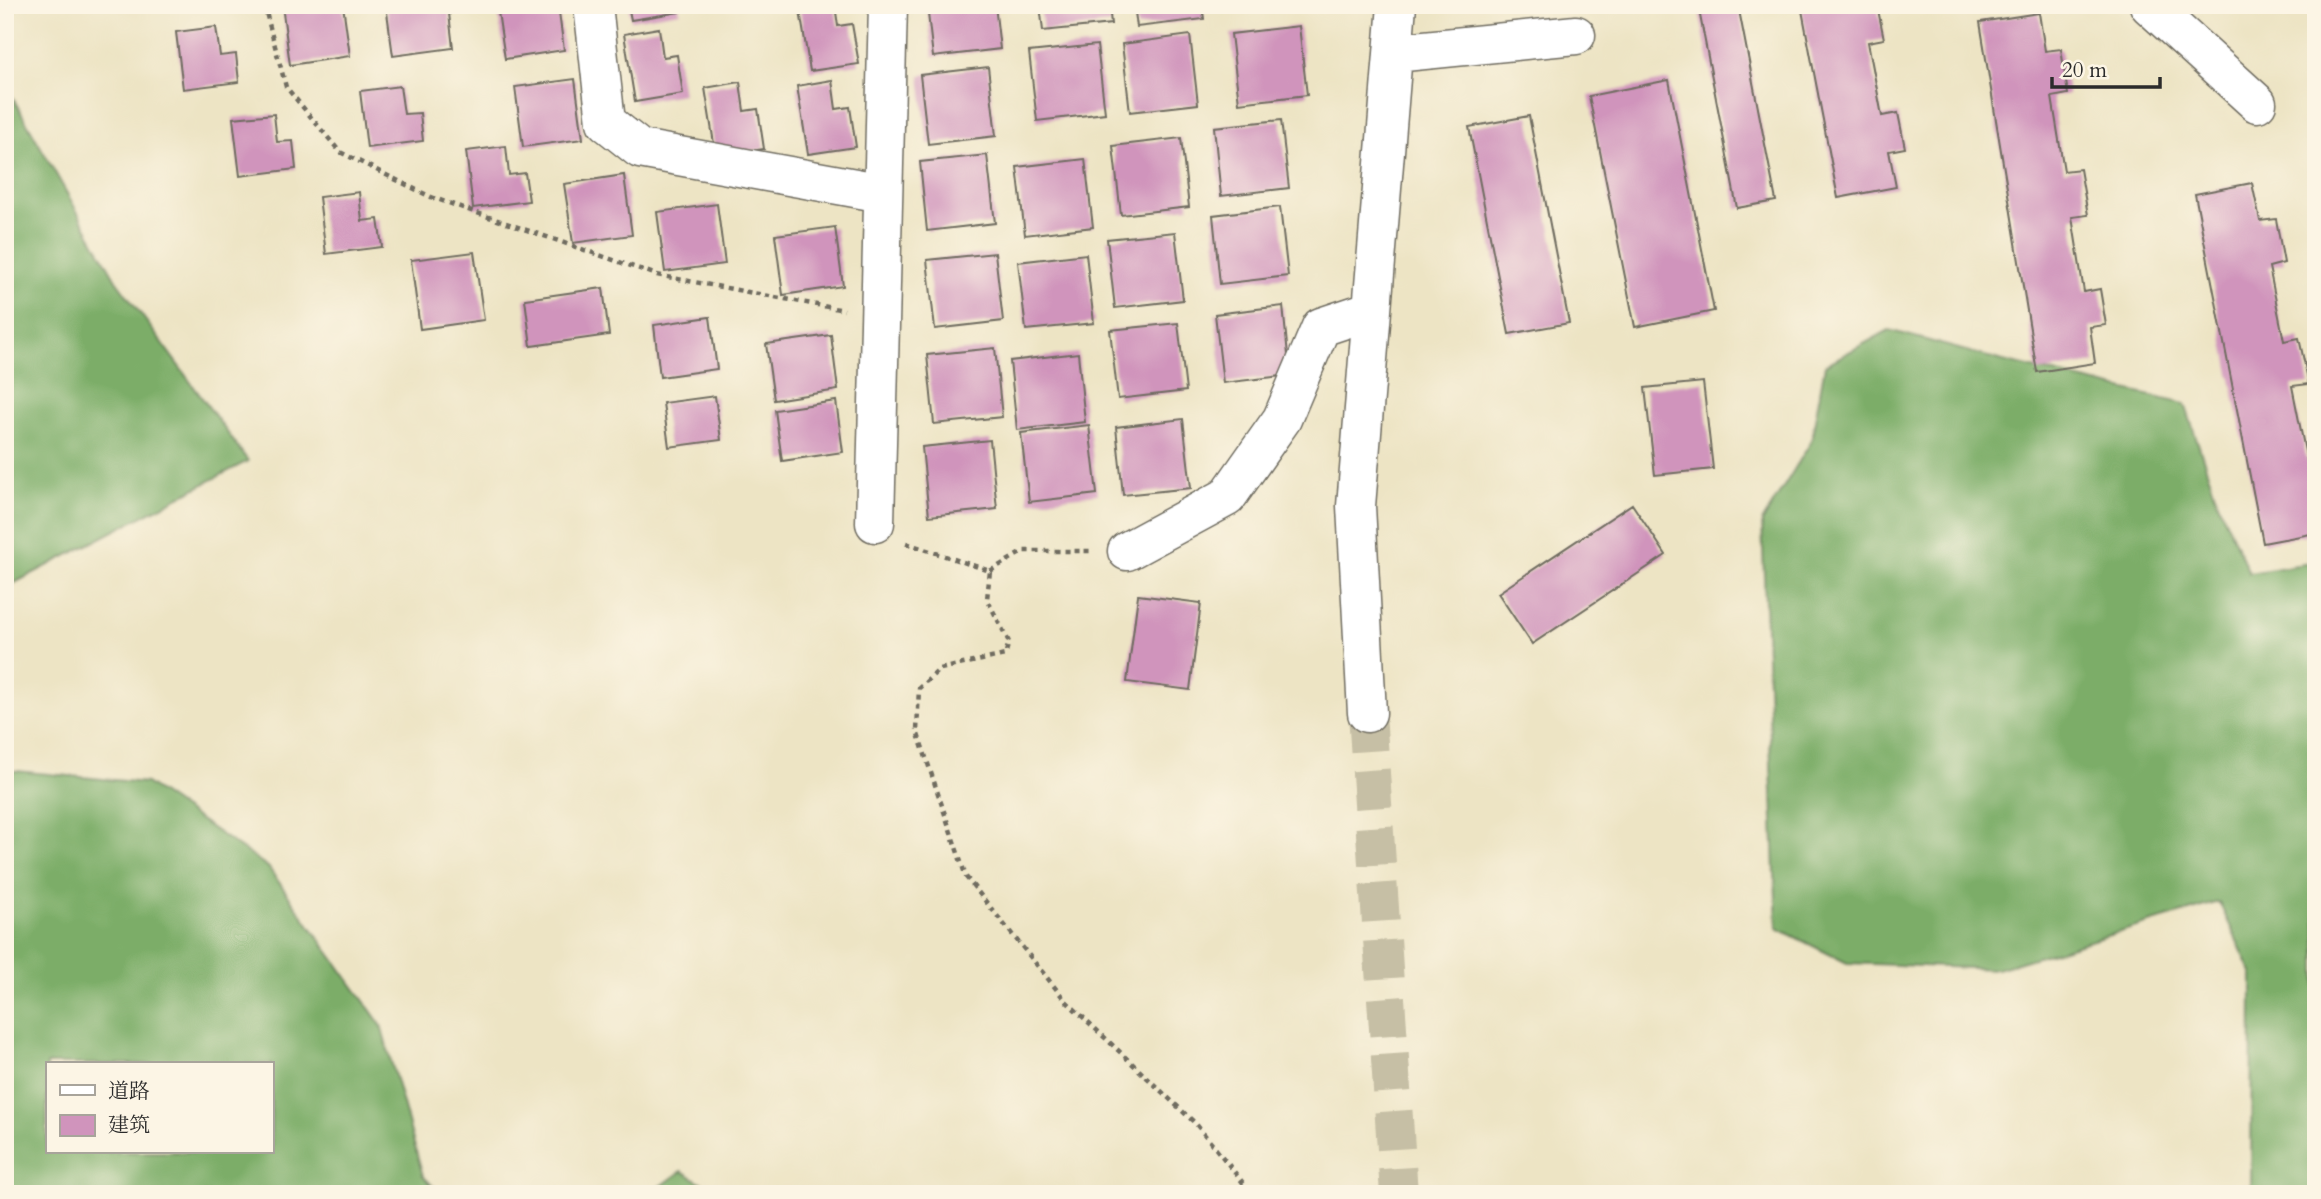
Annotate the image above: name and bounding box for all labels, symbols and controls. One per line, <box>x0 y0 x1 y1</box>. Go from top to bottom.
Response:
scale bar <box>2052 46 2160 90</box>
text: 20 m <box>2062 56 2107 85</box>
legend <box>46 1062 273 1154</box>
text: 道路 <box>108 1077 150 1106</box>
text: 建筑 <box>108 1111 150 1140</box>

